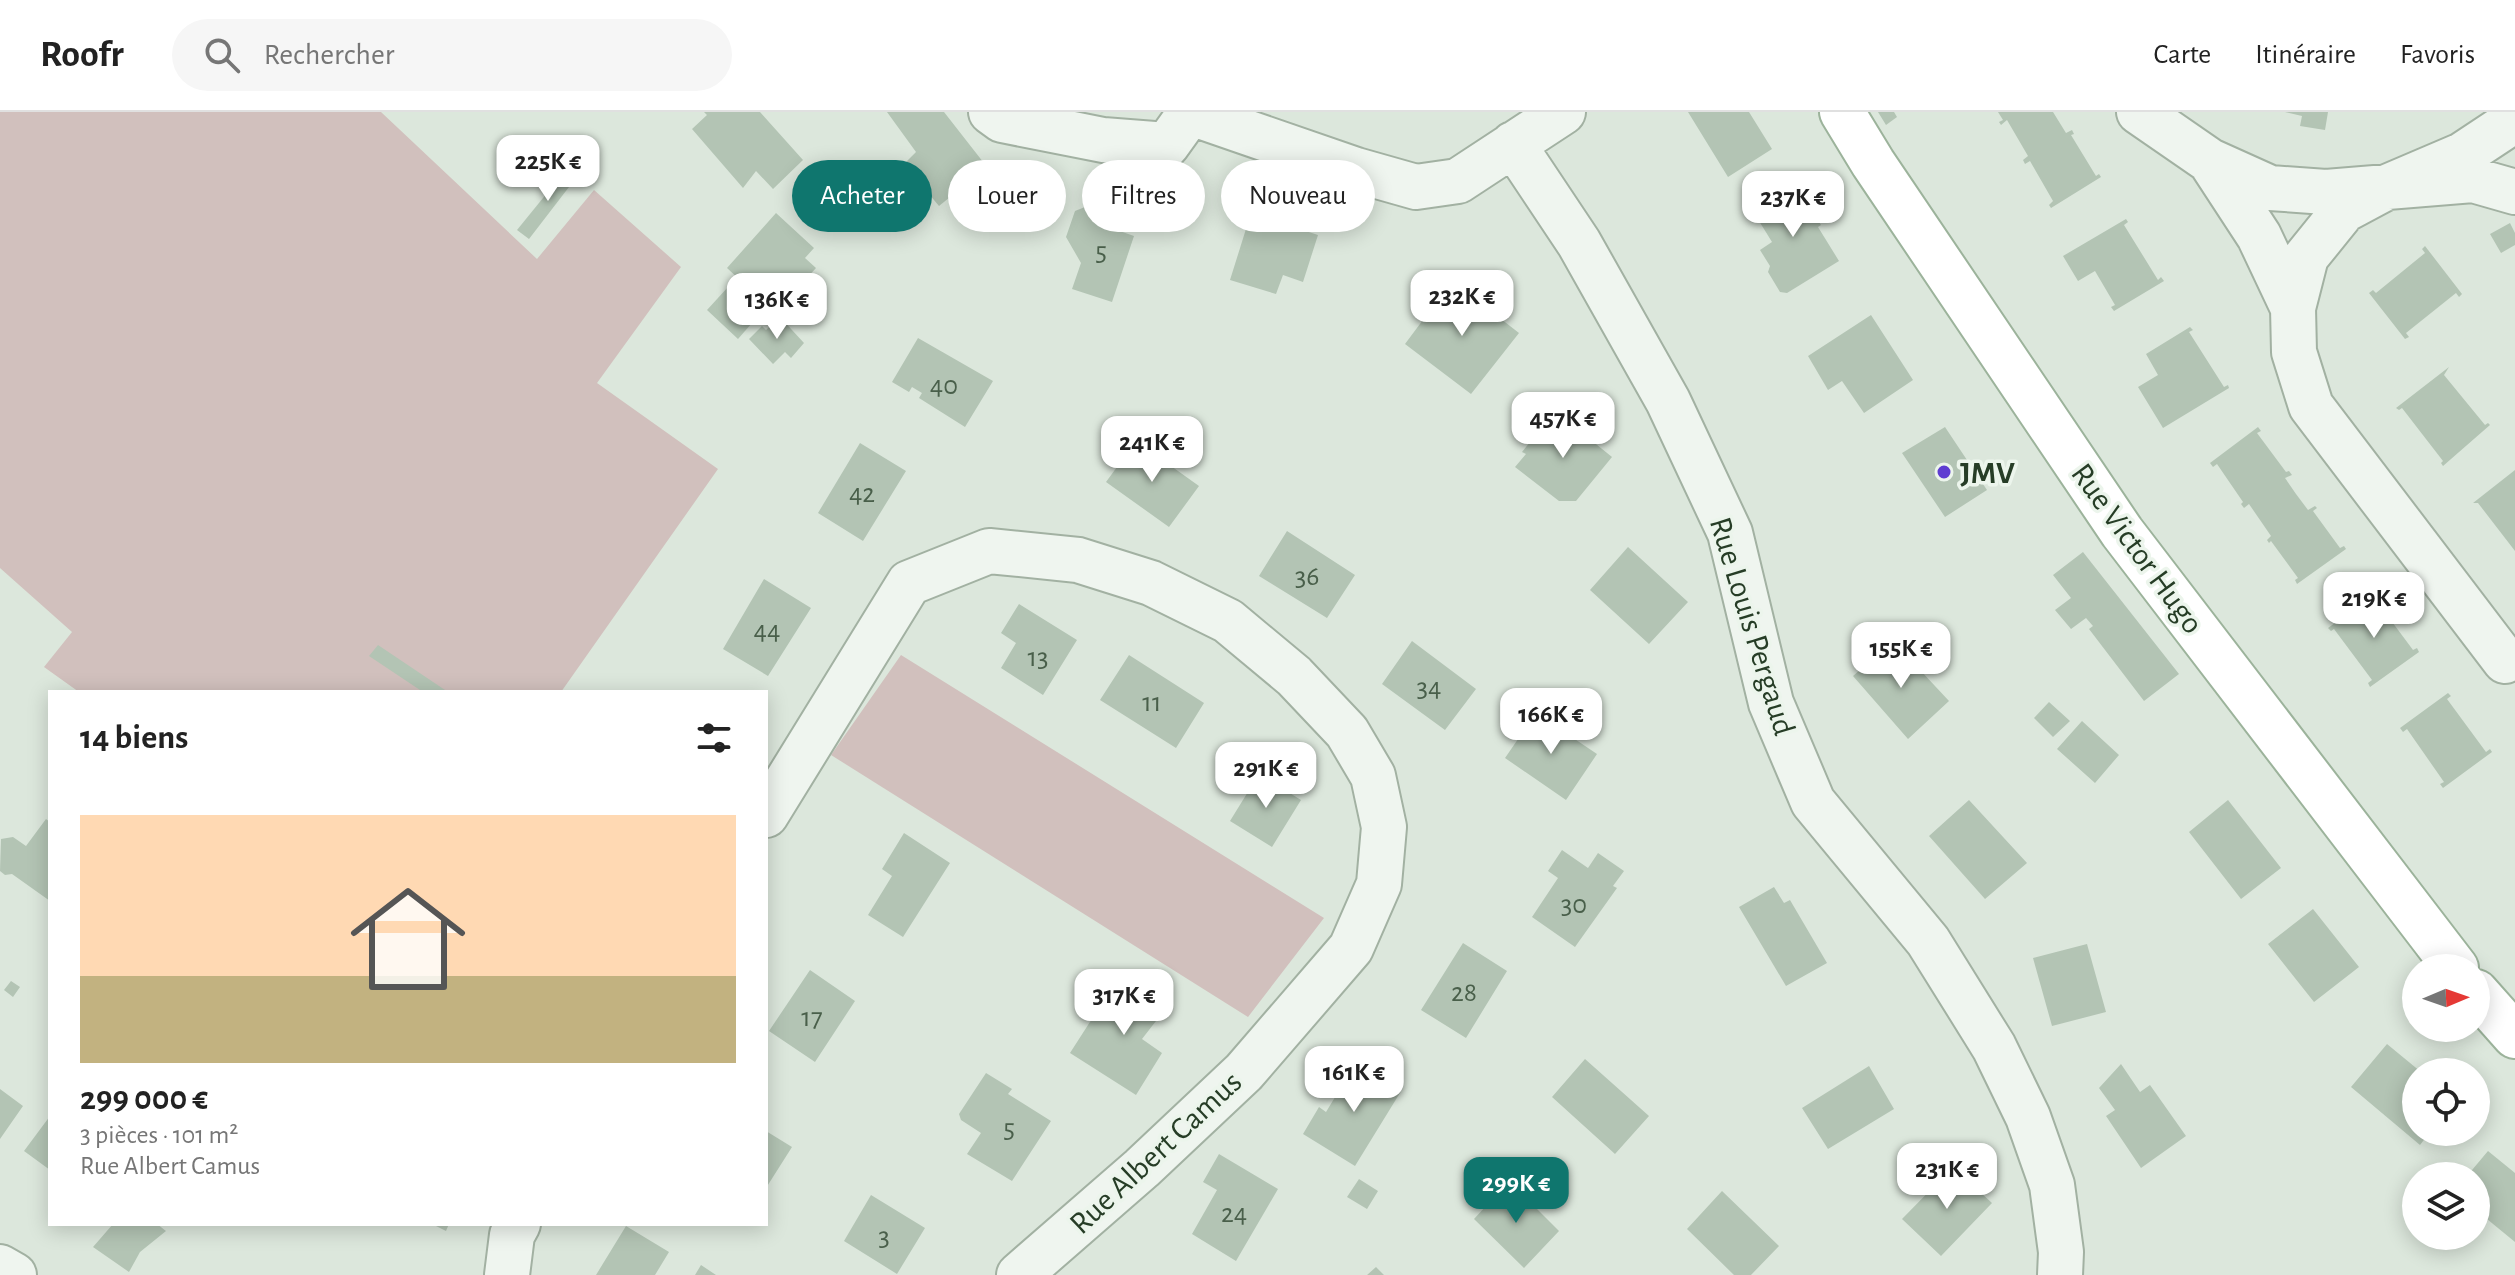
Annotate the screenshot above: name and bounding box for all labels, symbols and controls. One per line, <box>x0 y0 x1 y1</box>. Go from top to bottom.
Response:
search box <box>172 19 732 91</box>
icon: search <box>200 33 244 77</box>
text: Roofr <box>40 36 124 74</box>
text: Rechercher <box>264 40 394 70</box>
text: Carte <box>2154 41 2211 69</box>
text: Itinéraire <box>2255 41 2356 69</box>
text: Favoris <box>2400 41 2475 69</box>
pin: 225K € <box>483 135 613 203</box>
text: 225K € <box>515 148 581 174</box>
chip: Acheter <box>792 160 932 232</box>
chip: Louer <box>948 160 1066 232</box>
chip: Filtres <box>1082 160 1205 232</box>
chip: Nouveau <box>1221 160 1375 232</box>
pin: 237K € <box>1728 171 1858 239</box>
text: 237K € <box>1760 184 1826 210</box>
house number: 5 <box>1095 238 1107 266</box>
pin: 232K € <box>1397 270 1527 338</box>
pin: 136K € <box>712 273 842 341</box>
text: 232K € <box>1429 283 1495 309</box>
text: 136K € <box>745 286 809 312</box>
house number: 40 <box>930 372 958 400</box>
pin: 457K € <box>1498 392 1628 460</box>
text: 457K € <box>1530 405 1596 431</box>
pin: 241K € <box>1087 416 1217 484</box>
text: 241K € <box>1119 429 1185 455</box>
place label: JMV <box>1960 457 2015 489</box>
street label: Rue Victor Hugo <box>2065 458 2209 640</box>
marker: JMV <box>1935 463 1953 481</box>
house number: 42 <box>849 480 875 508</box>
street label: Rue Louis Pergaud <box>1704 513 1800 739</box>
house number: 36 <box>1295 563 1319 591</box>
pin: 219K € <box>2309 572 2439 640</box>
text: 219K € <box>2341 585 2407 611</box>
house number: 44 <box>754 617 780 645</box>
pin: 155K € <box>1836 622 1966 690</box>
text: 155K € <box>1869 635 1933 661</box>
house number: 13 <box>1027 644 1049 672</box>
house number: 34 <box>1416 674 1442 702</box>
pin: 166K € <box>1486 688 1616 756</box>
house number: 11 <box>1142 689 1162 717</box>
text: 166K € <box>1518 701 1584 727</box>
icon: filters <box>692 716 736 760</box>
text: 14 biens <box>80 721 188 755</box>
pin: 291K € <box>1201 742 1331 810</box>
text: 291K € <box>1233 755 1299 781</box>
icon: home <box>336 867 480 1011</box>
house number: 30 <box>1561 891 1587 919</box>
north arrow <box>2402 954 2490 1042</box>
map controls <box>2402 954 2490 1250</box>
pin: 317K € <box>1059 969 1189 1037</box>
house number: 28 <box>1451 979 1477 1007</box>
text: 317K € <box>1092 982 1156 1008</box>
house number: 17 <box>801 1004 823 1032</box>
pin: 161K € <box>1289 1046 1419 1114</box>
button: locate <box>2402 1058 2490 1146</box>
text: 161K € <box>1323 1059 1385 1085</box>
street label: Rue Albert Camus <box>1064 1065 1248 1240</box>
text: 299 000 € <box>80 1082 208 1116</box>
house number: 5 <box>1003 1115 1015 1143</box>
text: 3 pièces · 101 m² <box>80 1122 238 1148</box>
pin: 231K € <box>1882 1143 2012 1211</box>
text: Rue Albert Camus <box>80 1153 260 1179</box>
text: 231K € <box>1915 1156 1979 1182</box>
pin: 299K € <box>1451 1157 1581 1225</box>
button: layers <box>2402 1162 2490 1250</box>
text: 299K € <box>1482 1170 1550 1196</box>
house number: 24 <box>1221 1200 1247 1228</box>
house number: 3 <box>878 1223 890 1251</box>

